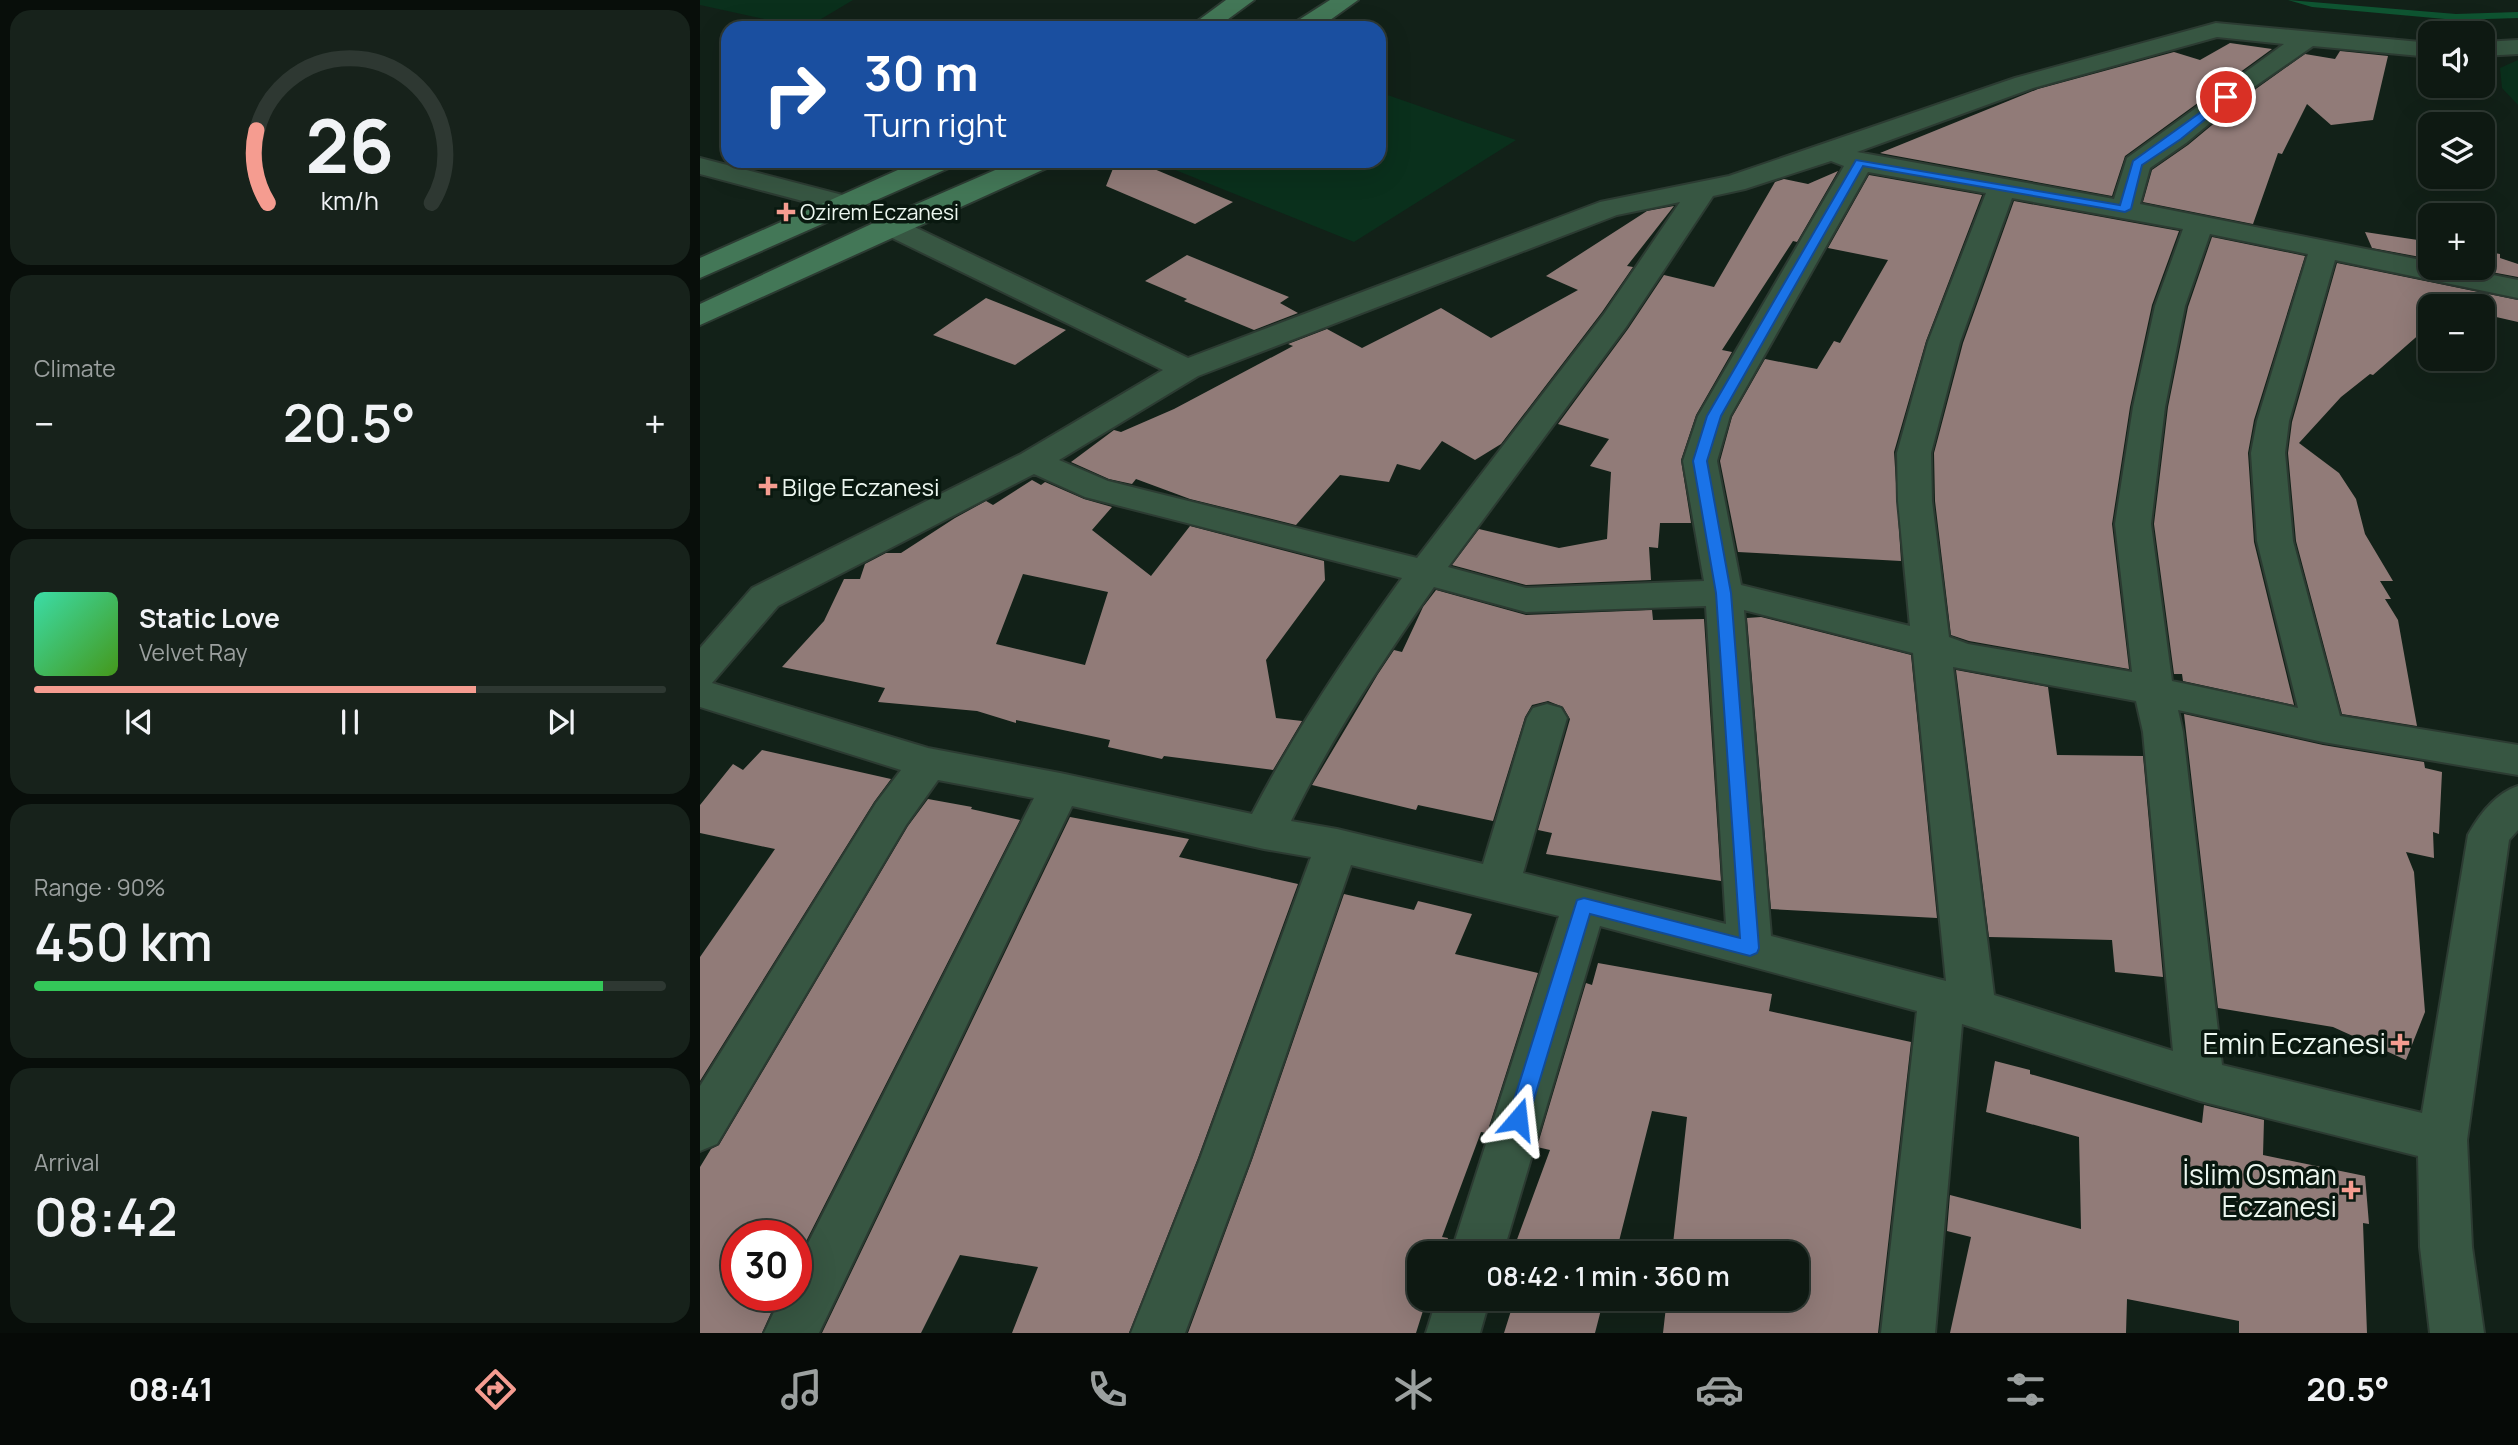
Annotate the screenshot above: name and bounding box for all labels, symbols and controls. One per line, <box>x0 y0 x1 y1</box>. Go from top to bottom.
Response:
map controls <box>2418 21 2495 371</box>
button: sound <box>2418 21 2495 98</box>
text: 30 m <box>864 39 979 106</box>
icon: right <box>749 49 840 140</box>
pin <box>2196 67 2256 127</box>
icon: arrive <box>2207 78 2245 116</box>
text: 26 <box>306 96 394 196</box>
text: Turn right <box>864 103 1007 147</box>
button: layers <box>2418 112 2495 189</box>
text: km/h <box>321 183 379 218</box>
place label: Ozirem Eczanesi <box>800 198 959 226</box>
button: + <box>2418 203 2495 280</box>
marker: Ozirem Eczanesi <box>778 204 794 220</box>
button: − <box>2418 294 2495 371</box>
text: Climate <box>34 352 116 384</box>
text: 20.5° <box>283 387 416 458</box>
text: − <box>34 397 55 449</box>
text: + <box>644 397 666 449</box>
place label: Bilge Eczanesi <box>782 470 940 503</box>
marker: Bilge Eczanesi <box>760 478 776 494</box>
text: Static Love <box>139 600 280 636</box>
text: Velvet Ray <box>139 636 248 668</box>
icon: previous <box>120 703 158 741</box>
icon: pause <box>331 703 369 741</box>
icon: next <box>542 703 580 741</box>
text: Range · 90% <box>34 871 165 903</box>
text: 450 km <box>34 906 213 977</box>
place label: Emin Eczanesi <box>2202 1024 2386 1062</box>
marker: Emin Eczanesi <box>2392 1035 2408 1051</box>
position arrow <box>1481 1082 1555 1156</box>
text: Arrival <box>34 1146 100 1178</box>
place label: İslim Osman Eczanesi <box>2182 1155 2337 1225</box>
text: 08:42 <box>34 1181 178 1252</box>
marker: İslim Osman Eczanesi <box>2343 1182 2359 1198</box>
speed limit sign: 30 <box>721 1220 812 1311</box>
text: 08:42 · 1 min · 360 m <box>1486 1258 1730 1294</box>
icon: directions <box>471 1365 520 1414</box>
icon: music <box>777 1365 826 1414</box>
icon: phone <box>1083 1365 1132 1414</box>
icon: climate <box>1389 1365 1438 1414</box>
icon: car <box>1695 1365 1744 1414</box>
icon: filters <box>2001 1365 2050 1414</box>
text: 08:41 <box>128 1367 214 1411</box>
text: 20.5° <box>2306 1367 2389 1411</box>

